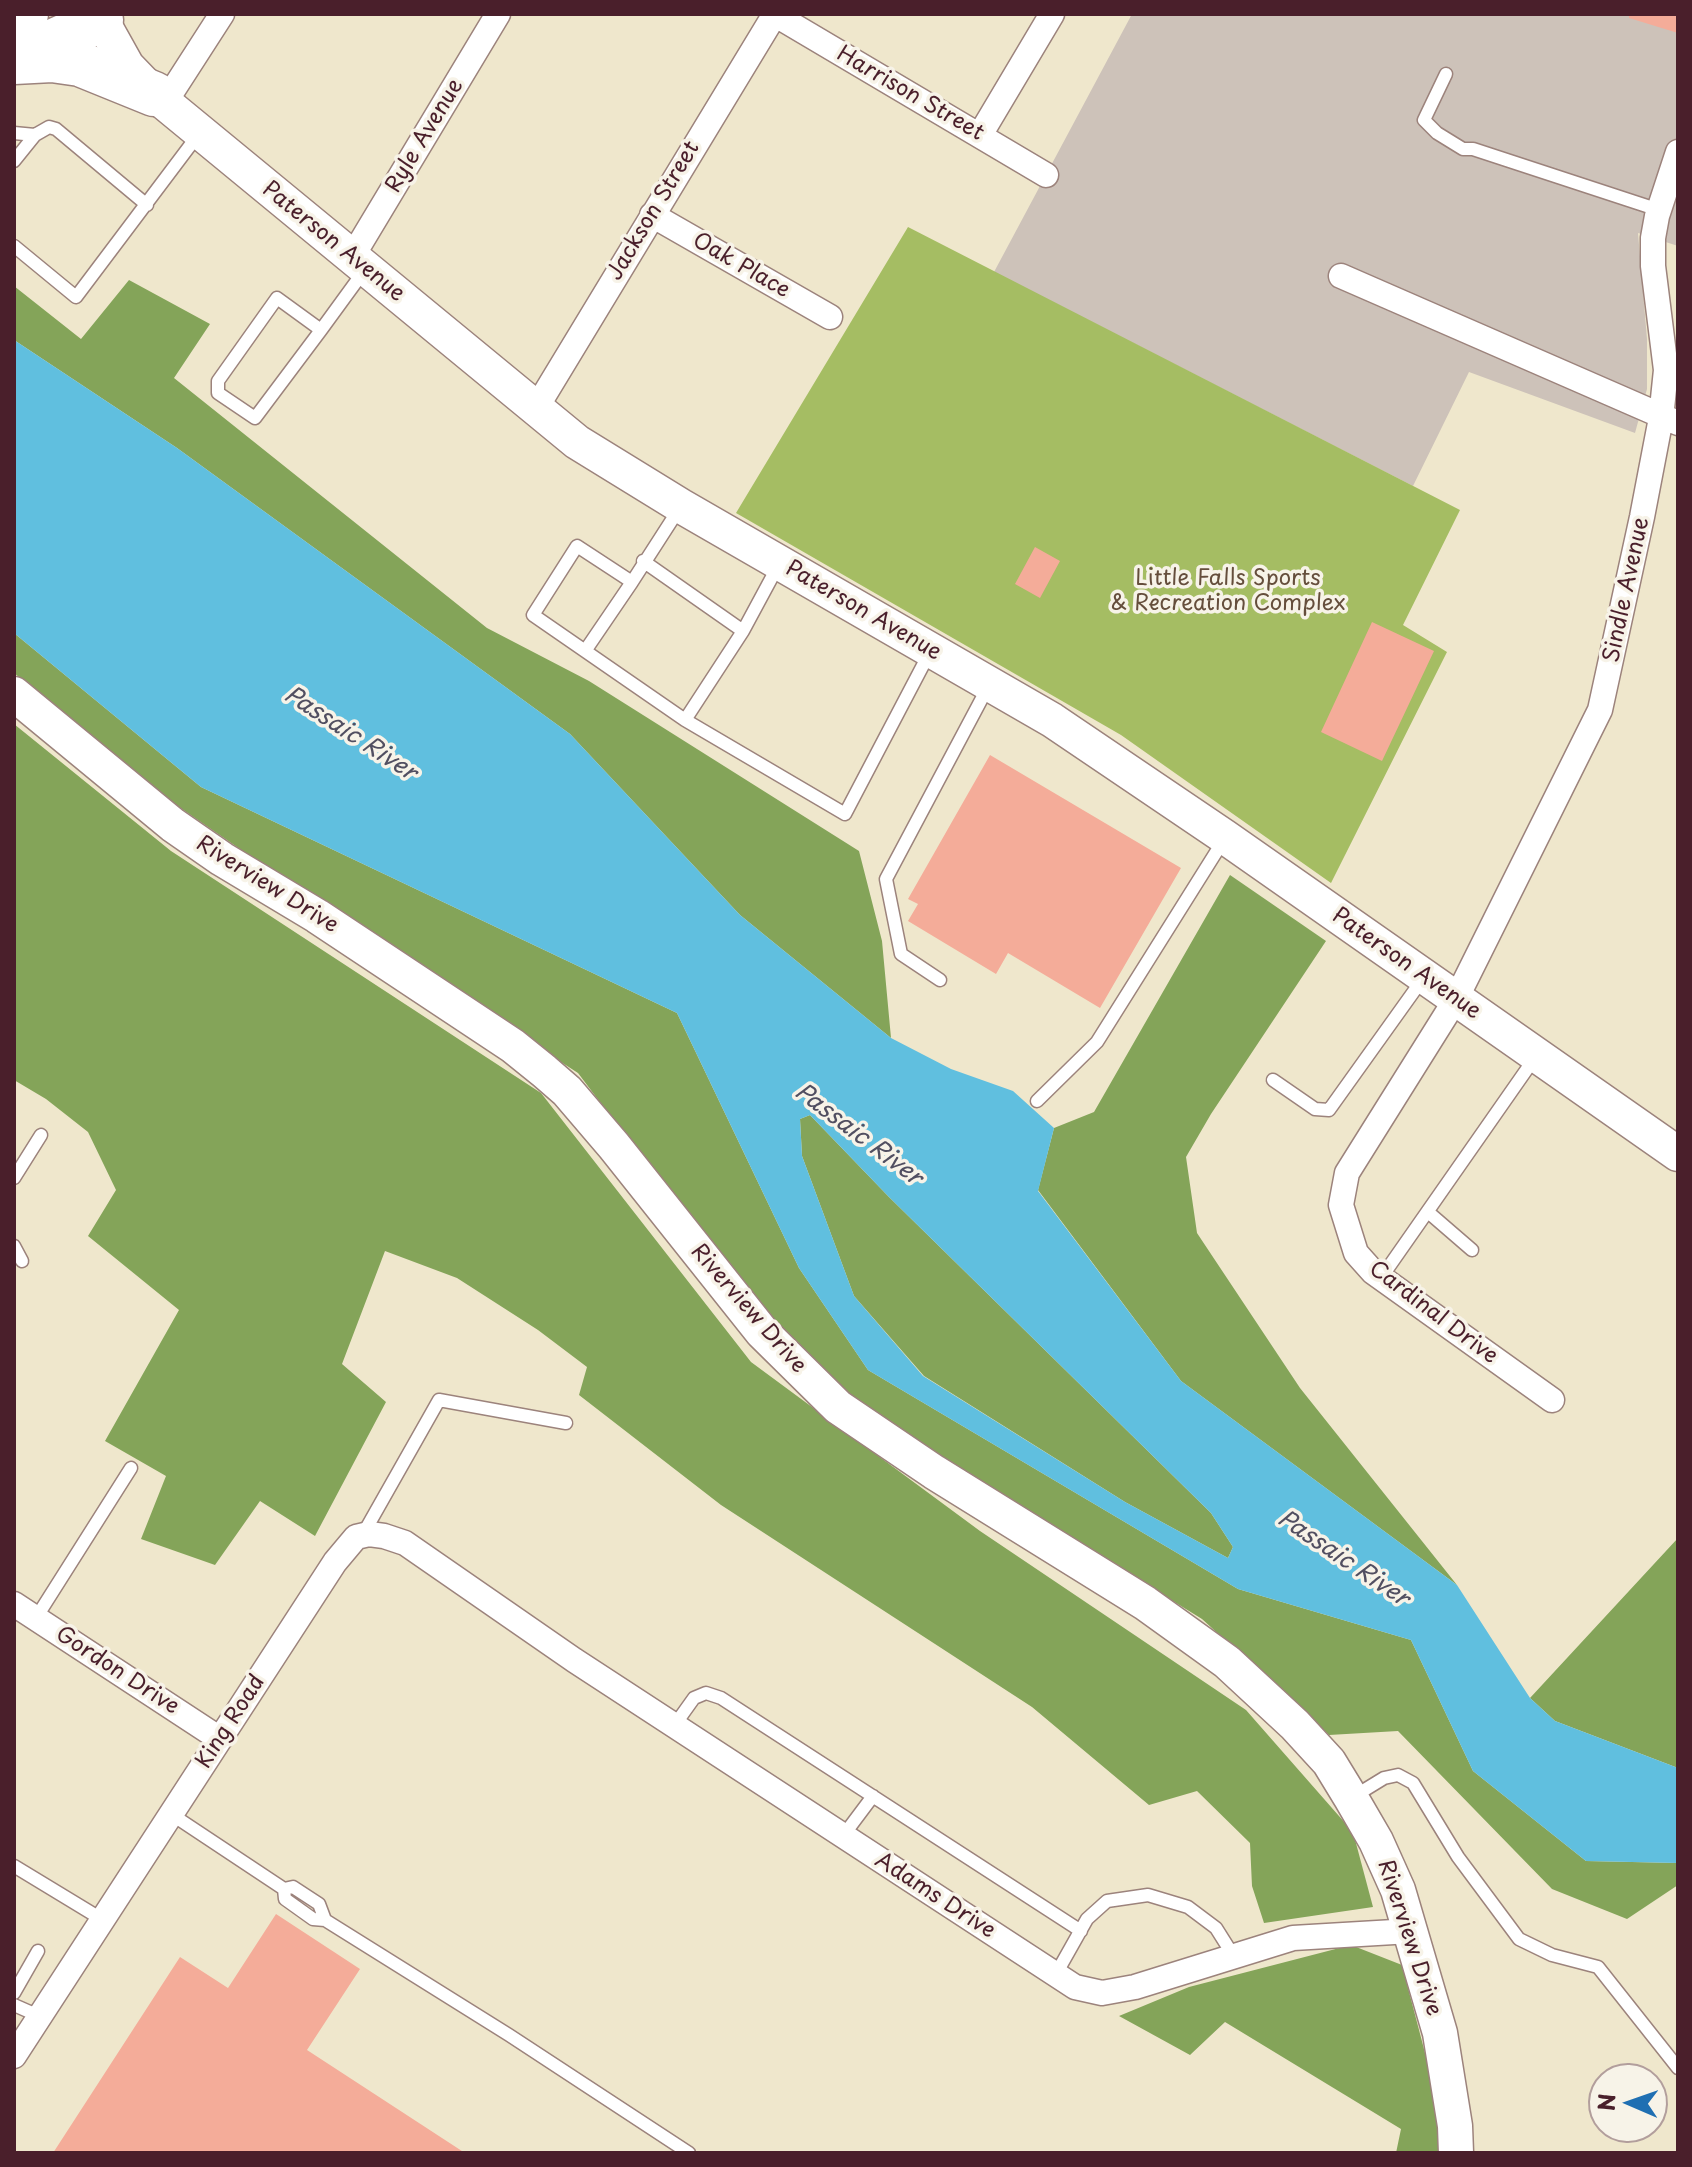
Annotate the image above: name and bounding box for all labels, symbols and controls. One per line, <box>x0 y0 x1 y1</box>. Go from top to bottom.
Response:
street label: Harrison Street <box>832 41 988 147</box>
street label: Ryle Avenue <box>381 74 469 198</box>
street label: Jackson Street <box>602 137 706 285</box>
street label: Paterson Avenue <box>256 176 410 308</box>
street label: Oak Place <box>688 228 794 304</box>
street label: Sindle Avenue <box>1599 515 1655 665</box>
street label: Paterson Avenue <box>780 556 946 666</box>
park label: Little Falls Sports & Recreation Complex <box>1110 566 1346 618</box>
water label: Passaic River <box>278 681 422 787</box>
street label: Riverview Drive <box>191 831 343 939</box>
street label: Paterson Avenue <box>1326 903 1486 1025</box>
water label: Passaic River <box>789 1078 927 1192</box>
street label: Riverview Drive <box>685 1239 811 1379</box>
street label: Cardinal Drive <box>1363 1256 1503 1370</box>
water label: Passaic River <box>1272 1505 1414 1613</box>
street label: Gordon Drive <box>50 1621 184 1721</box>
street label: King Road <box>191 1670 271 1774</box>
street label: Adams Drive <box>870 1847 1000 1945</box>
street label: Riverview Drive <box>1371 1857 1447 2019</box>
north arrow <box>1588 2063 1668 2143</box>
text: N <box>1589 2093 1622 2112</box>

